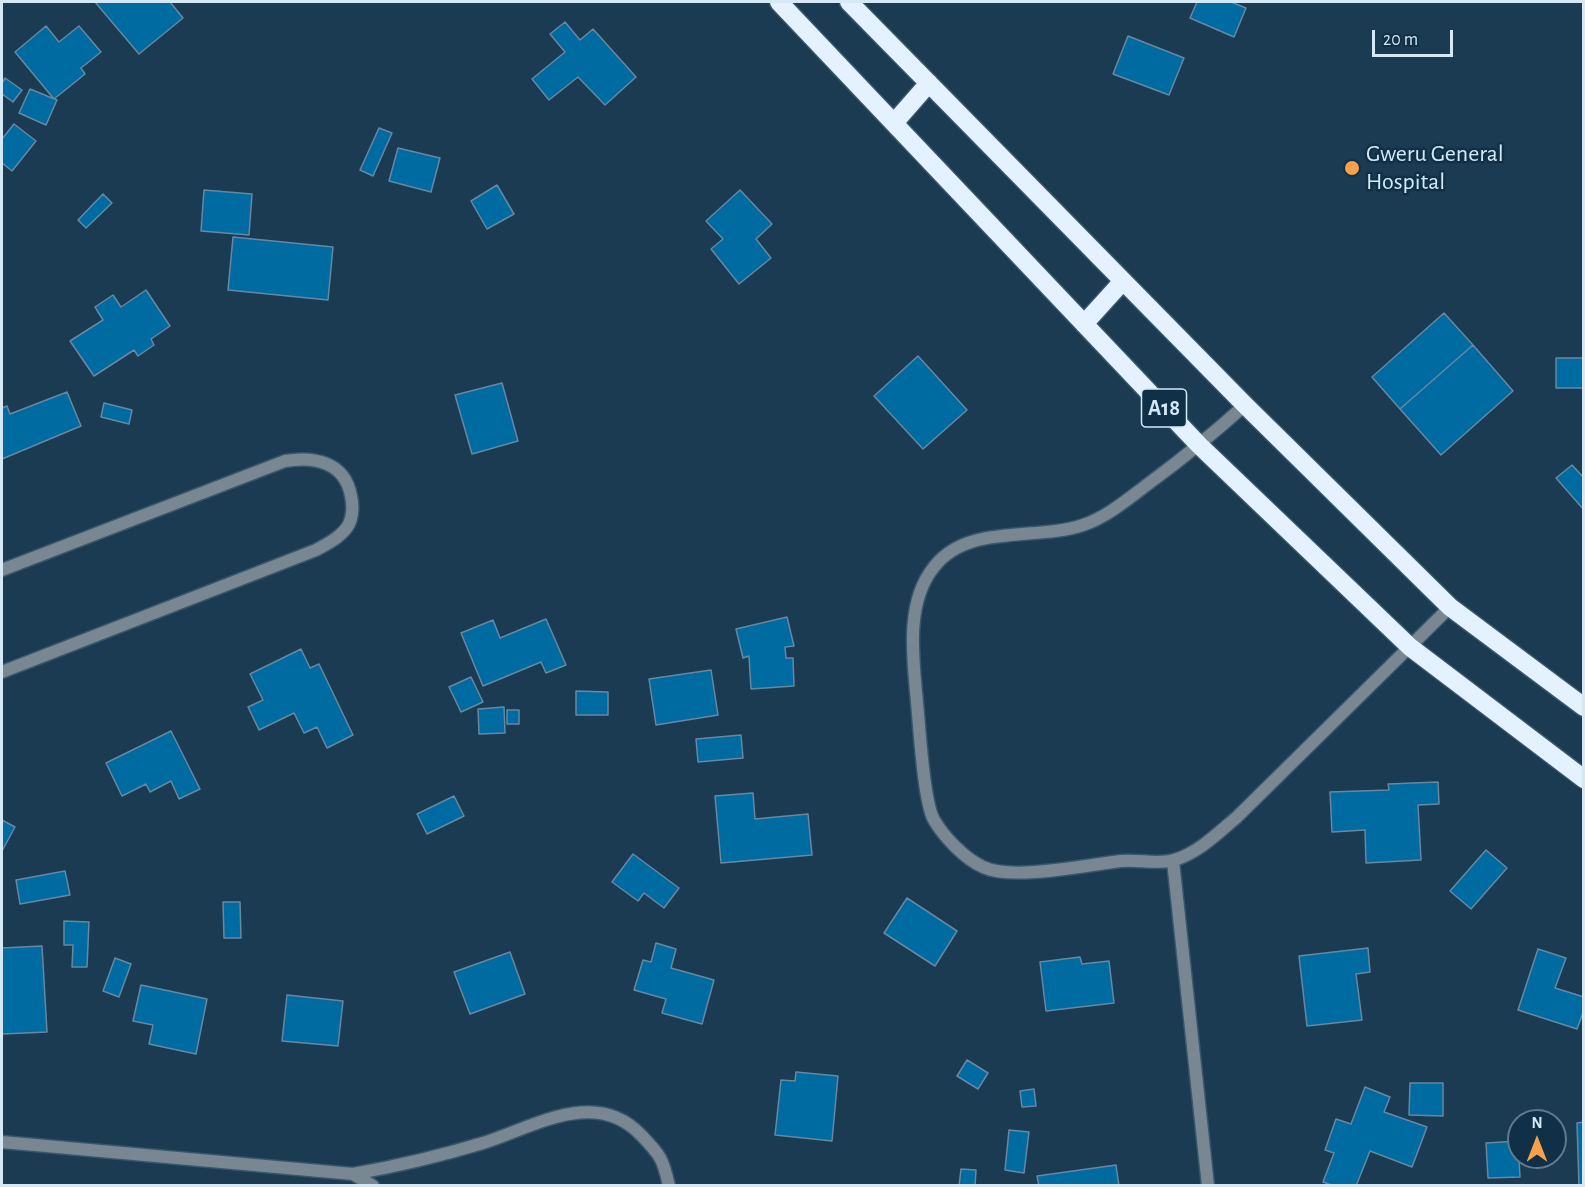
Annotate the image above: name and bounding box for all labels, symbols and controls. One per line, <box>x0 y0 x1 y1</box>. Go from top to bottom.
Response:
scale bar <box>1375 18 1456 56</box>
text: 20 m <box>1383 31 1418 49</box>
place label: Gweru General Hospital <box>1366 140 1504 196</box>
marker: Gweru General Hospital <box>1343 159 1361 177</box>
road number: A18 <box>1142 389 1186 427</box>
north arrow <box>1507 1109 1567 1169</box>
text: N <box>1531 1115 1543 1131</box>

